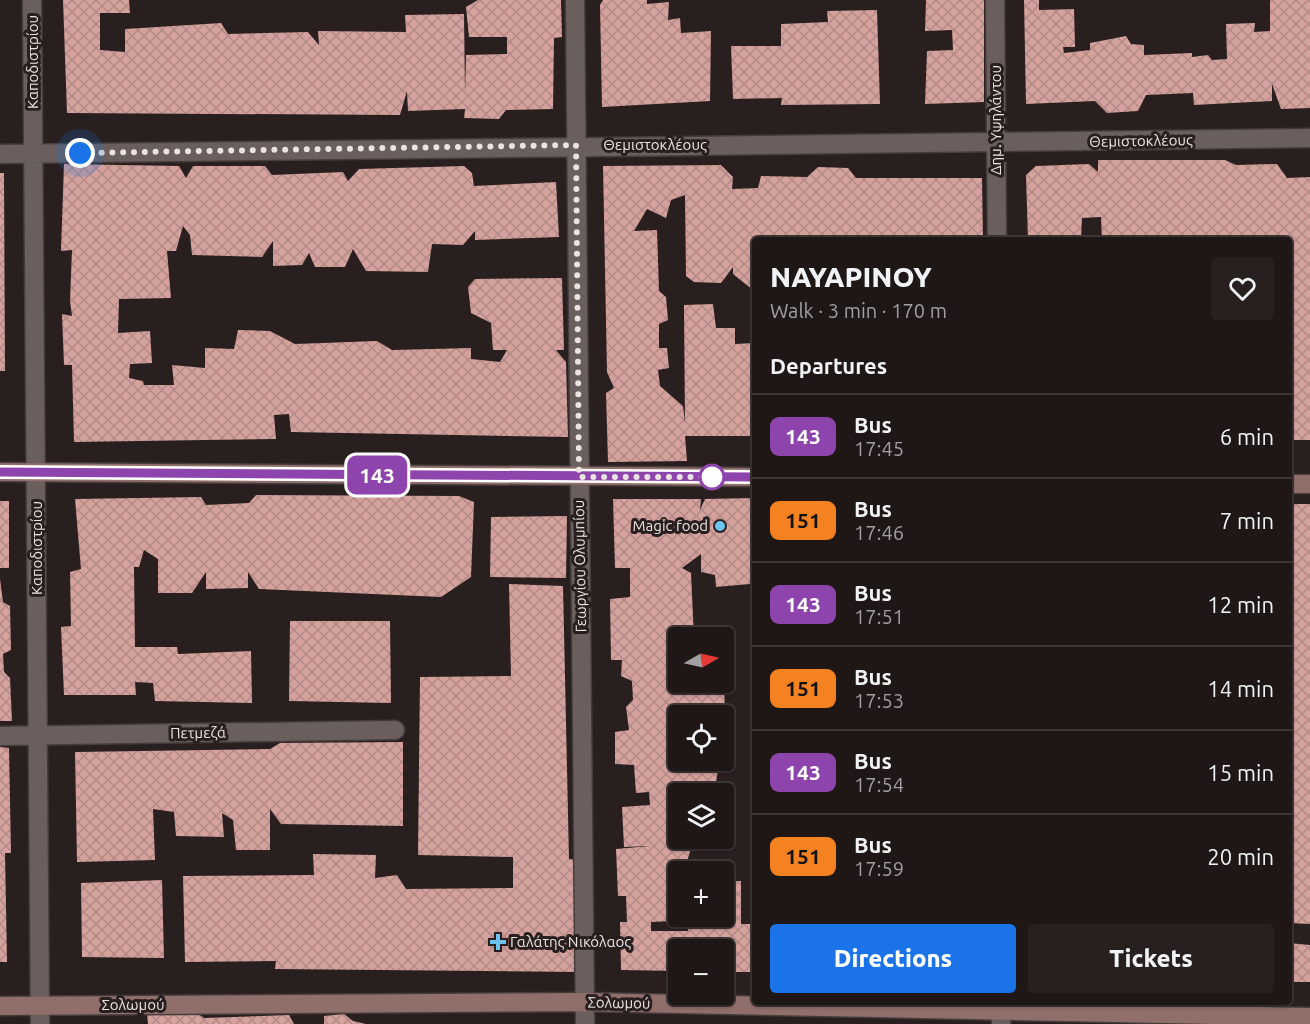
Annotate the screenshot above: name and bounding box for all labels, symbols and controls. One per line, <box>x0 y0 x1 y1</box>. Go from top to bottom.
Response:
street label: Καποδιστρίου <box>24 15 41 109</box>
street label: Δημ. Υψηλάντου <box>987 65 1004 175</box>
street label: Θεμιστοκλέους <box>1089 131 1193 150</box>
street label: Θεμιστοκλέους <box>603 136 707 153</box>
your location <box>65 138 95 168</box>
button: heart <box>1211 257 1274 320</box>
text: ΝΑΥΑΡΙΝΟΥ <box>770 261 932 292</box>
text: Walk · 3 min · 170 m <box>770 299 947 322</box>
text: Departures <box>770 353 887 378</box>
text: Bus <box>854 412 892 437</box>
text: 143 <box>785 424 821 448</box>
text: 6 min <box>1220 424 1274 449</box>
text: 17:45 <box>854 437 904 460</box>
line badge: 143 <box>342 456 412 494</box>
text: 143 <box>359 463 395 487</box>
unlabelled marker <box>699 464 725 490</box>
text: Bus <box>854 496 892 521</box>
street label: Γεωργίου Ολυμπίου <box>570 500 589 632</box>
street label: Καποδιστρίου <box>28 501 45 595</box>
text: 151 <box>785 508 821 532</box>
text: 7 min <box>1220 508 1274 533</box>
place label: Magic food <box>633 517 708 534</box>
marker: Magic food <box>713 519 727 533</box>
text: 17:46 <box>854 521 904 544</box>
text: Bus <box>854 580 892 605</box>
text: 143 <box>785 592 821 616</box>
text: 12 min <box>1207 592 1274 617</box>
text: 17:51 <box>854 605 904 628</box>
north arrow <box>668 627 734 693</box>
map controls <box>668 627 734 1005</box>
text: Bus <box>854 664 892 689</box>
text: 151 <box>785 676 821 700</box>
text: 14 min <box>1207 676 1274 701</box>
text: 17:53 <box>854 689 904 712</box>
button: locate <box>668 705 734 771</box>
street label: Πετμεζά <box>170 724 226 741</box>
text: Bus <box>854 748 892 773</box>
text: 143 <box>785 760 821 784</box>
text: 15 min <box>1207 760 1274 785</box>
text: 17:54 <box>854 773 904 796</box>
button: layers <box>668 783 734 849</box>
text: Bus <box>854 832 892 857</box>
text: 151 <box>785 844 821 868</box>
text: 20 min <box>1207 844 1274 869</box>
text: 17:59 <box>854 857 904 880</box>
button: + <box>668 861 734 927</box>
button: Directions <box>770 924 1016 993</box>
button: Tickets <box>1028 924 1274 993</box>
place label: Γαλάτης Νικόλαος <box>510 933 631 950</box>
marker: Γαλάτης Νικόλαος <box>491 935 505 949</box>
button: − <box>668 939 734 1005</box>
street label: Σολωμού <box>587 993 651 1012</box>
street label: Σολωμού <box>101 996 165 1013</box>

